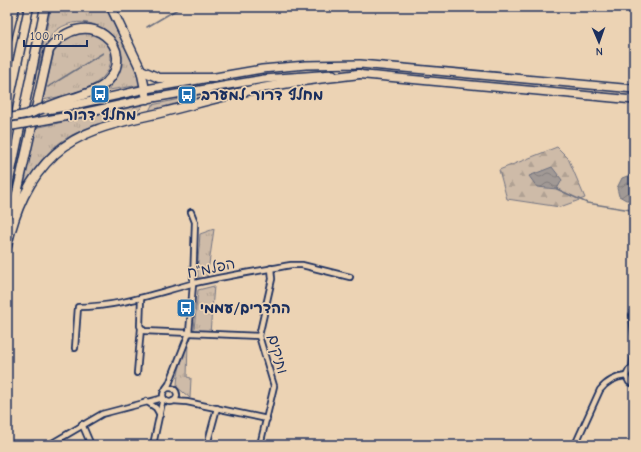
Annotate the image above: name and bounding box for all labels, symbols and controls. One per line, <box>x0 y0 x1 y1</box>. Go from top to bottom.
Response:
scale bar <box>24 22 87 48</box>
north arrow <box>579 22 619 62</box>
text: 100 m <box>30 29 63 43</box>
text: N <box>596 45 603 58</box>
bus stop icon: מחלף דרור <box>89 83 111 105</box>
bus stop icon: מחלף דרור למערב <box>176 84 198 106</box>
place label: מחלף דרור למערב <box>201 86 323 104</box>
place label: מחלף דרור <box>64 106 136 124</box>
street label: הפלמ"ח <box>185 254 237 282</box>
bus stop icon: ההדרים/עממי <box>175 297 197 319</box>
place label: ההדרים/עממי <box>200 299 291 317</box>
street label: ותיקים <box>264 332 292 376</box>

